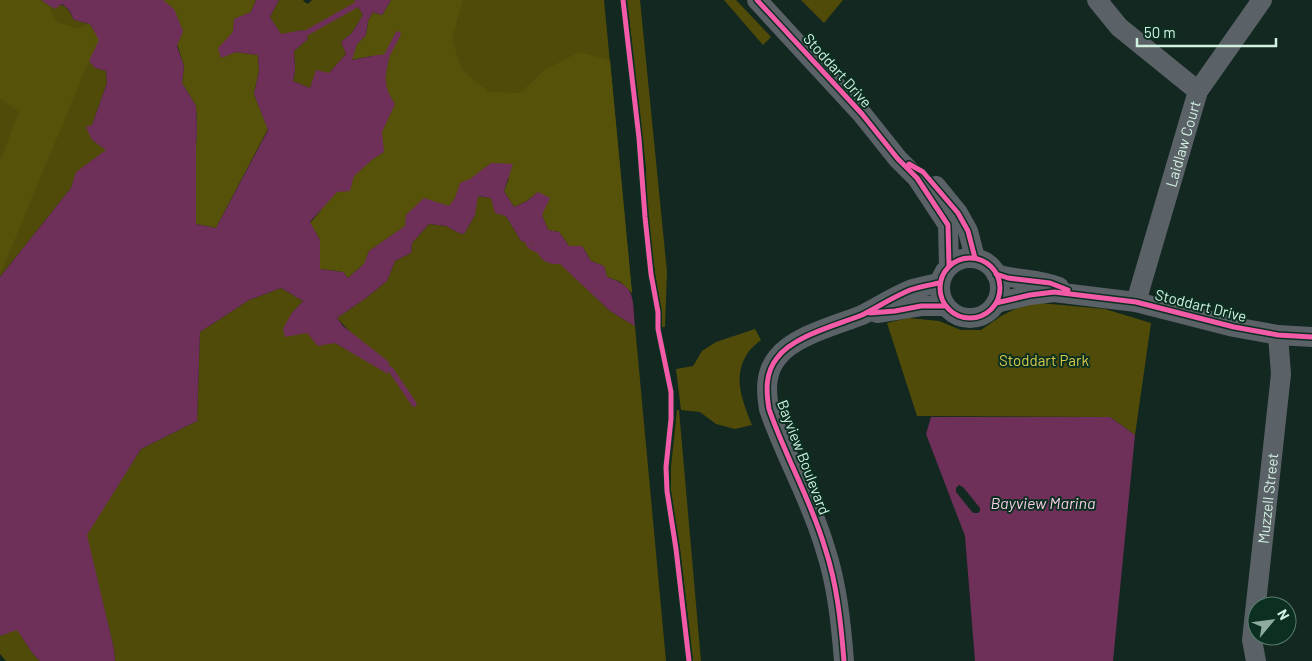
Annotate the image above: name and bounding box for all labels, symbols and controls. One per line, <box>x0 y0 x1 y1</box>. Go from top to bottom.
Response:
scale bar <box>1137 15 1276 47</box>
text: 50 m <box>1144 23 1176 41</box>
street label: Stoddart Drive <box>800 29 876 111</box>
street label: Laidlaw Court <box>1161 98 1204 189</box>
street label: Stoddart Drive <box>1153 285 1249 325</box>
park label: Stoddart Park <box>999 351 1089 369</box>
street label: Bayview Boulevard <box>774 397 834 517</box>
street label: Muzzell Street <box>1254 452 1281 544</box>
water label: Bayview Marina <box>991 493 1095 512</box>
north arrow <box>1247 596 1297 646</box>
text: N <box>1274 606 1293 623</box>

